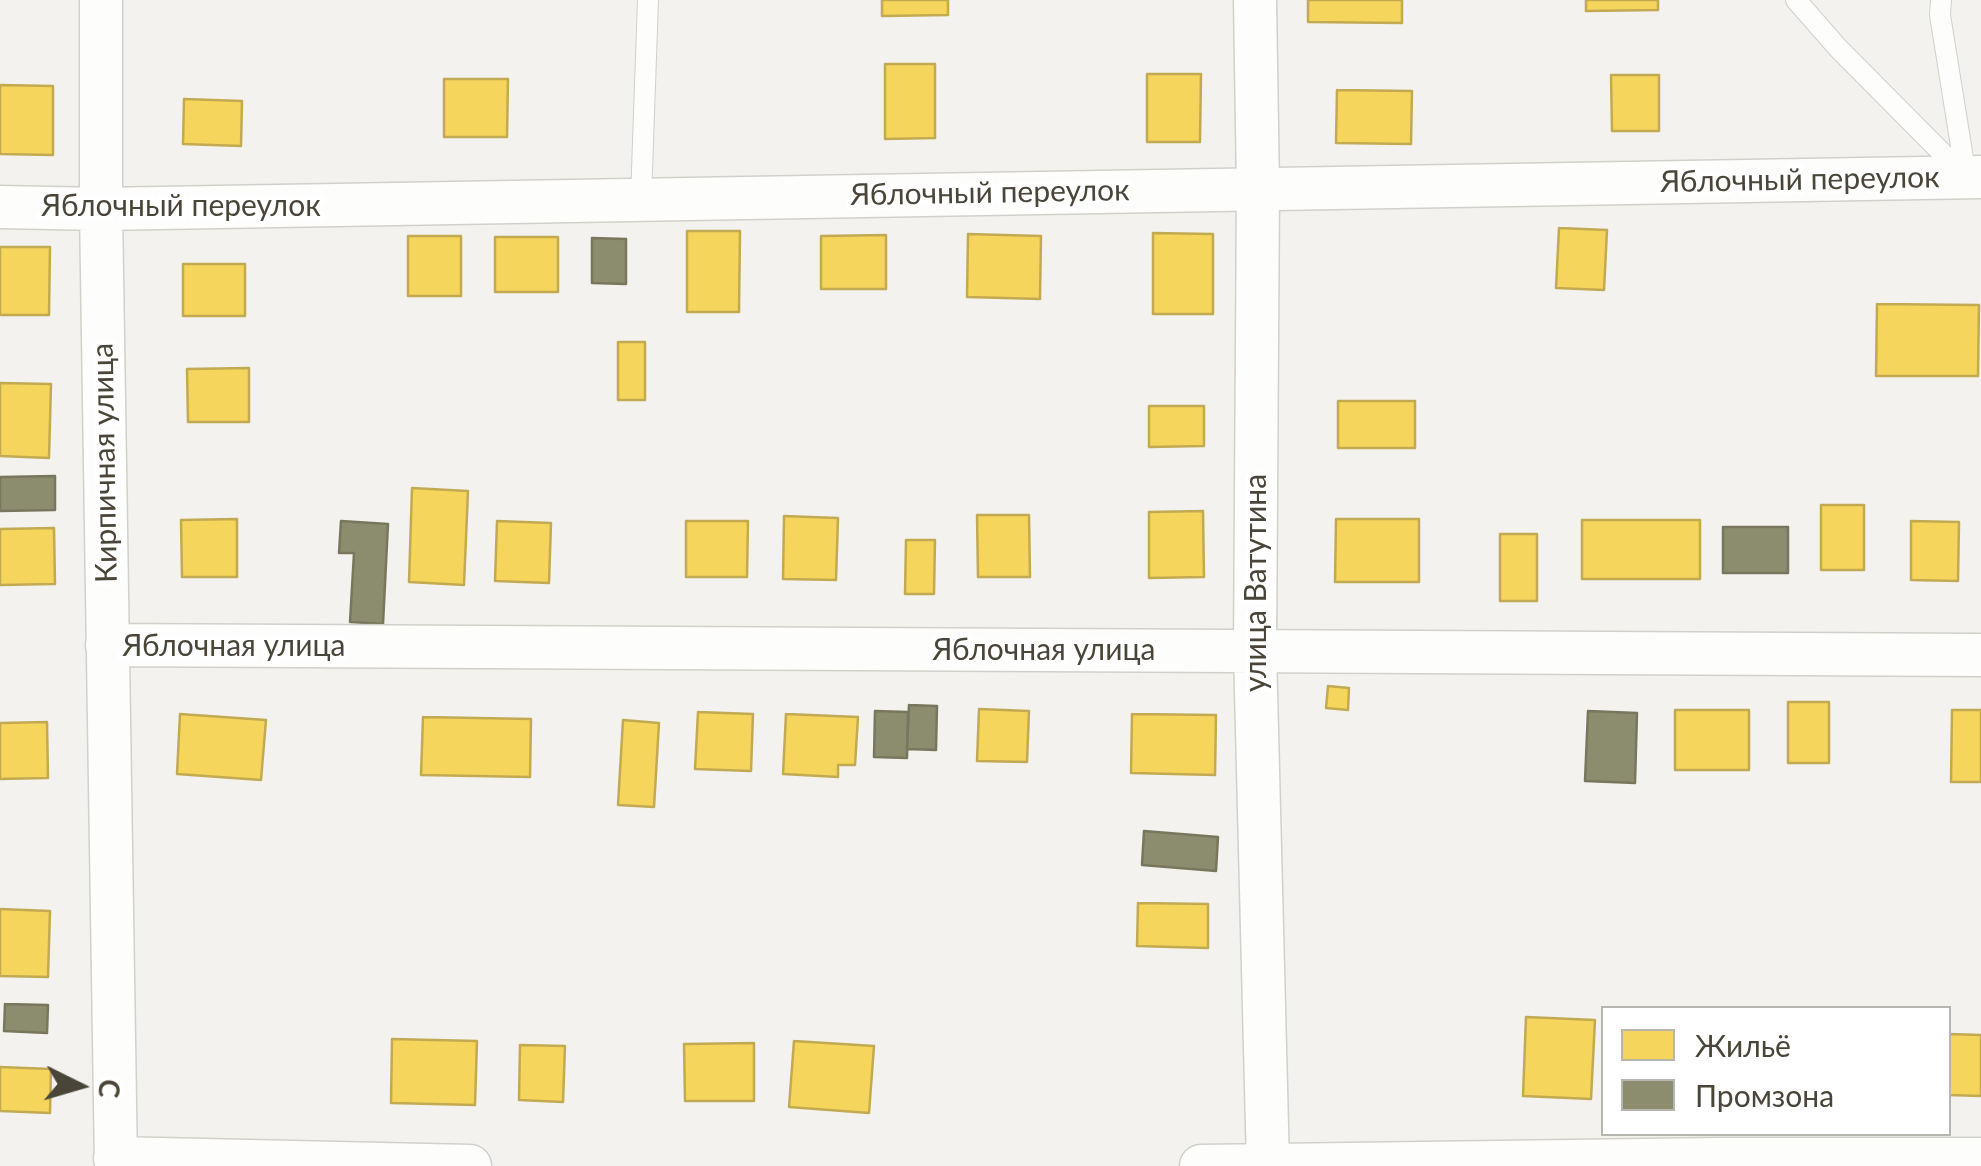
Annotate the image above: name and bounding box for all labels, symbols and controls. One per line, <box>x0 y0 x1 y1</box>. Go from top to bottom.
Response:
street label: Яблочный переулок <box>1660 160 1940 200</box>
street label: Яблочный переулок <box>850 173 1130 213</box>
street label: Яблочный переулок <box>41 188 321 224</box>
street label: Кирпичная улица <box>85 343 125 583</box>
street label: улица Ватутина <box>1238 474 1274 692</box>
street label: Яблочная улица <box>123 628 345 664</box>
street label: Яблочная улица <box>933 632 1155 668</box>
legend <box>1601 1006 1951 1136</box>
text: Жильё <box>1695 1027 1791 1063</box>
north arrow <box>30 1036 130 1136</box>
text: Промзона <box>1695 1077 1834 1113</box>
text: С <box>92 1078 128 1099</box>

